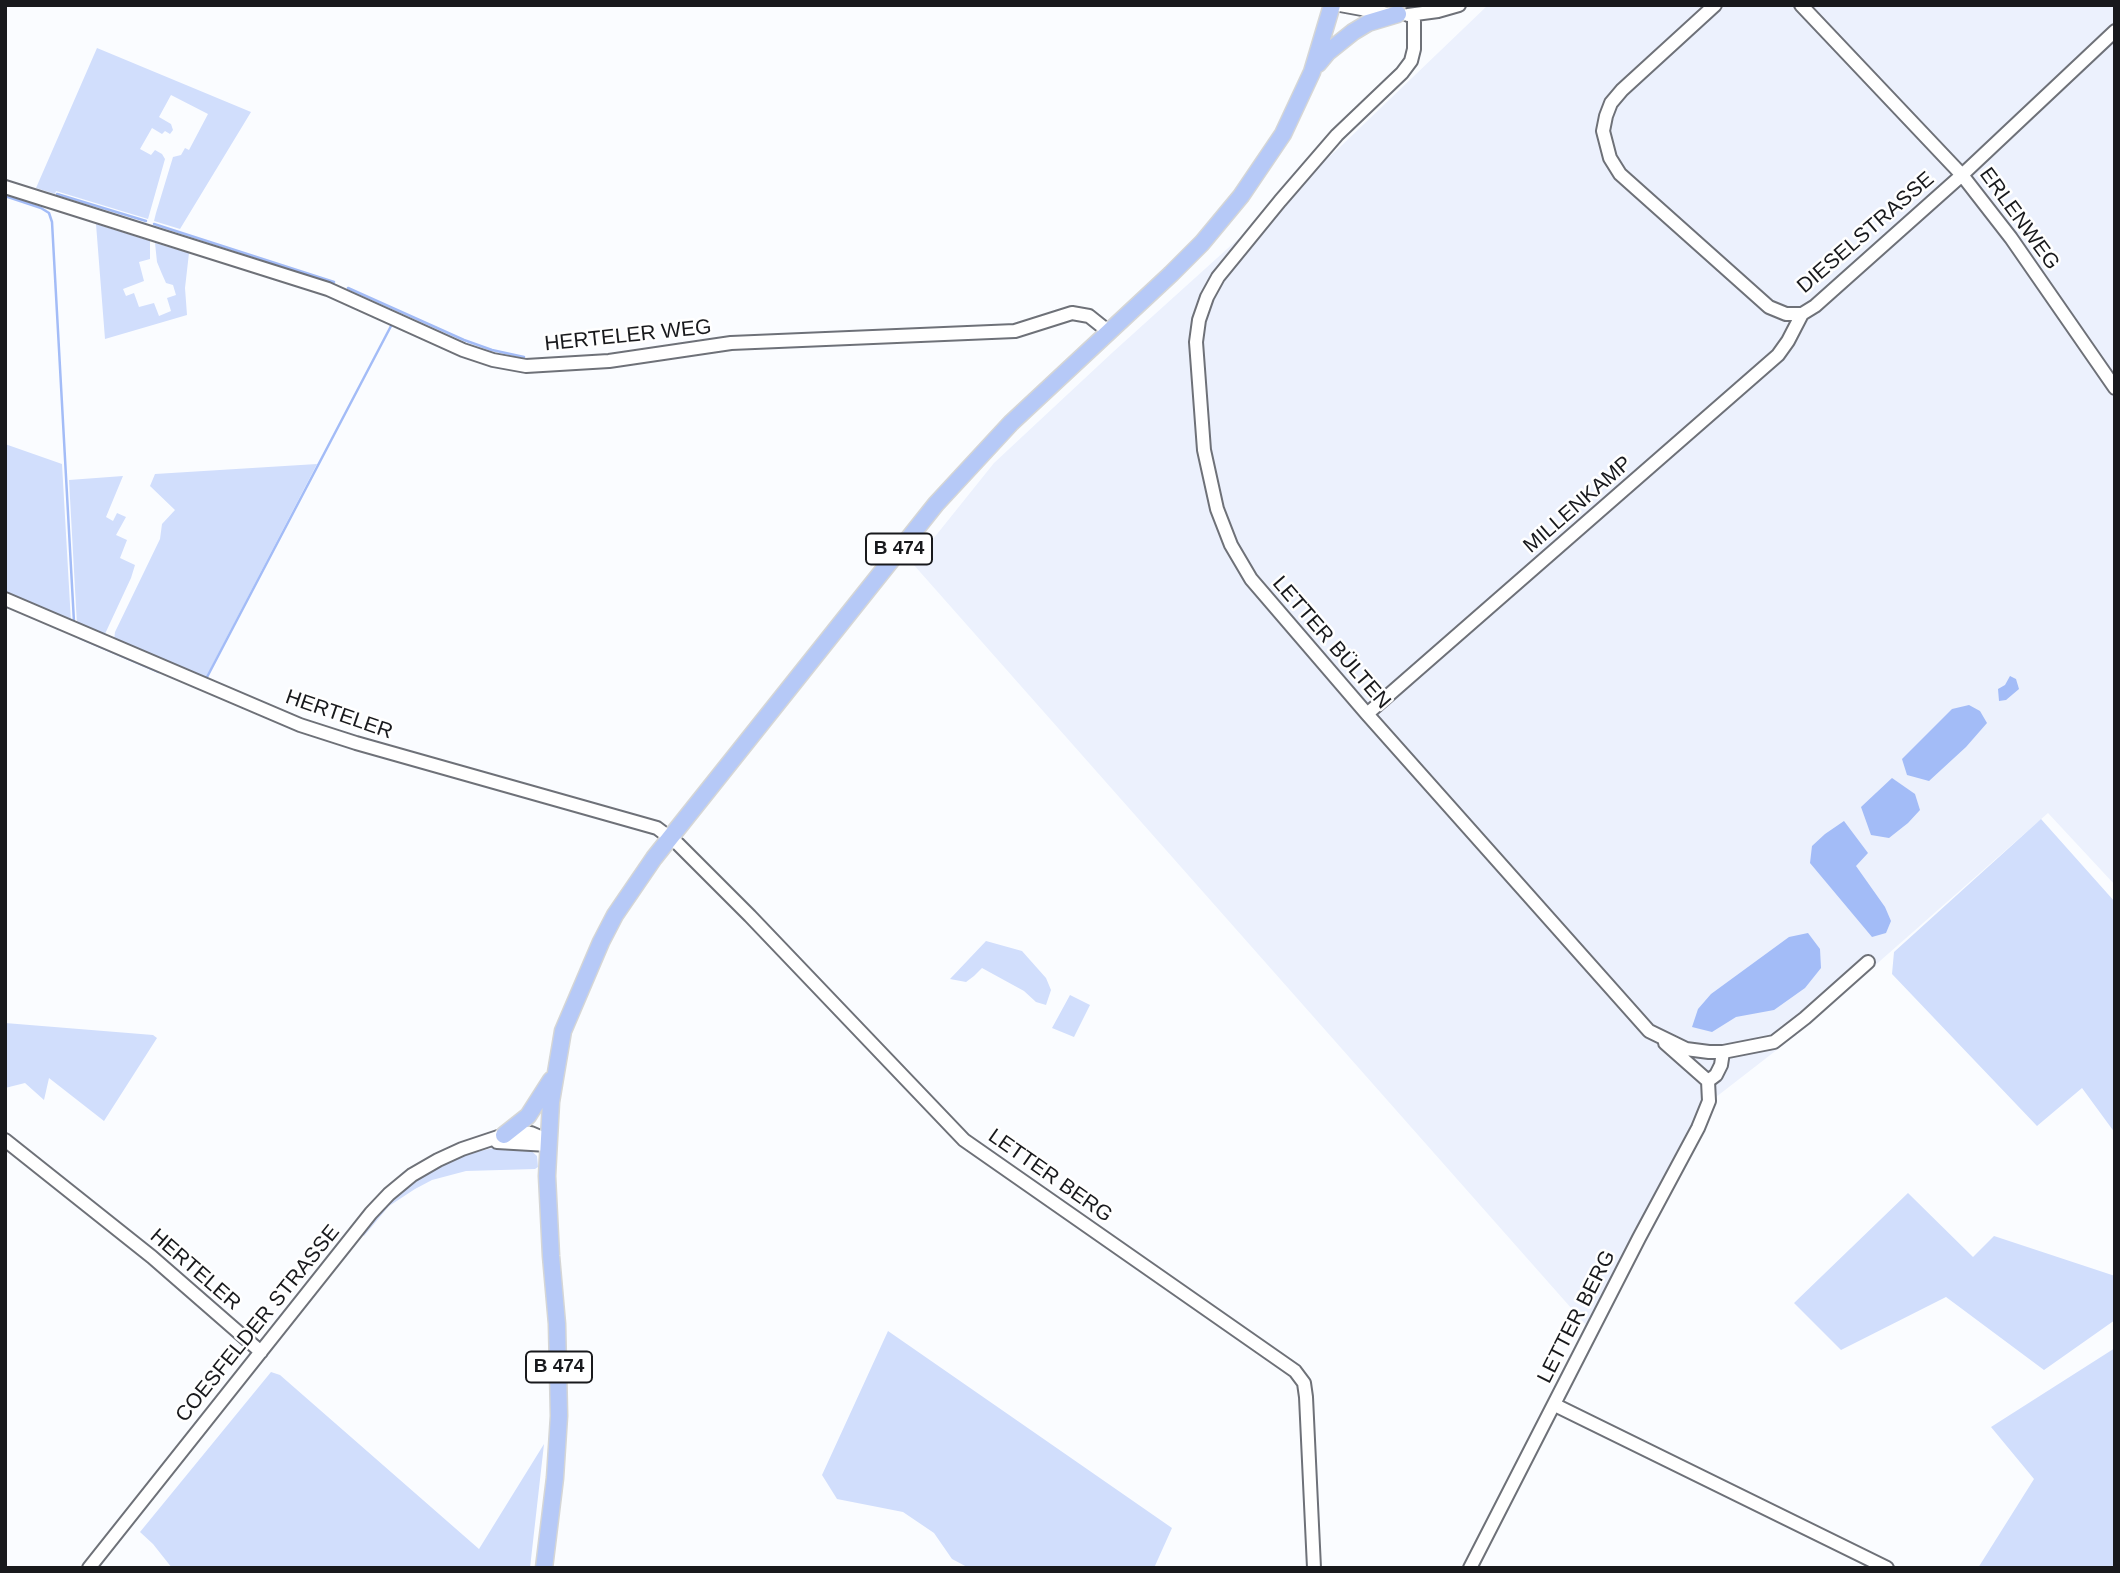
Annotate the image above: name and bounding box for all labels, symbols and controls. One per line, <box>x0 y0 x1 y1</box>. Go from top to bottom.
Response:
street label: ERLENWEG <box>1973 163 2065 275</box>
street label: DIESELSTRASSE <box>1793 167 1939 299</box>
street label: HERTELER WEG <box>543 315 713 357</box>
street label: MILLENKAMP <box>1519 451 1637 559</box>
road number: B 474 <box>866 534 932 564</box>
street label: LETTER BÜLTEN <box>1266 571 1396 715</box>
street label: HERTELER <box>282 685 396 745</box>
street label: LETTER BERG <box>983 1124 1117 1228</box>
street label: COESFELDER STRASSE <box>171 1220 345 1428</box>
street label: HERTELER <box>145 1224 245 1316</box>
street label: LETTER BERG <box>1533 1246 1621 1388</box>
road number: B 474 <box>526 1352 592 1382</box>

